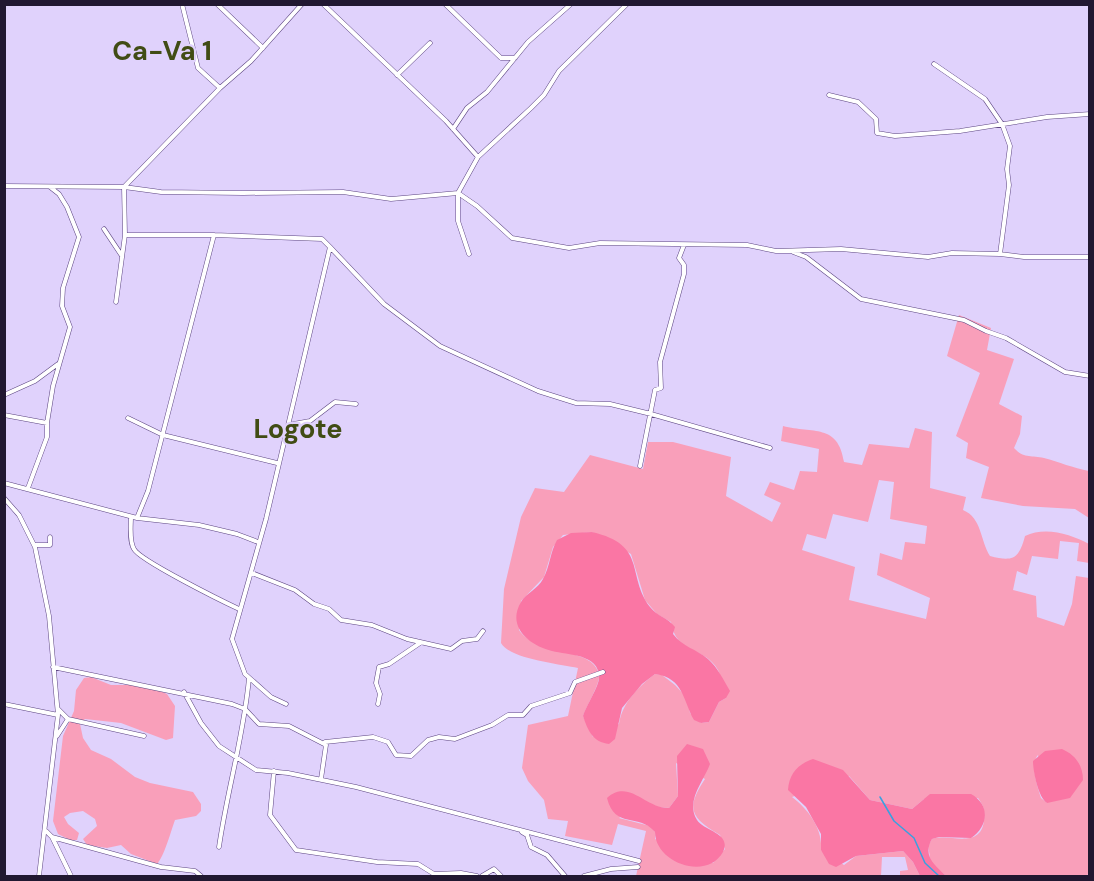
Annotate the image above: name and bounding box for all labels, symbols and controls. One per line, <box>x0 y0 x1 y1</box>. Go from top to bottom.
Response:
district label: Ca-Va 1 <box>112 33 212 68</box>
district label: Logote <box>253 411 343 446</box>

